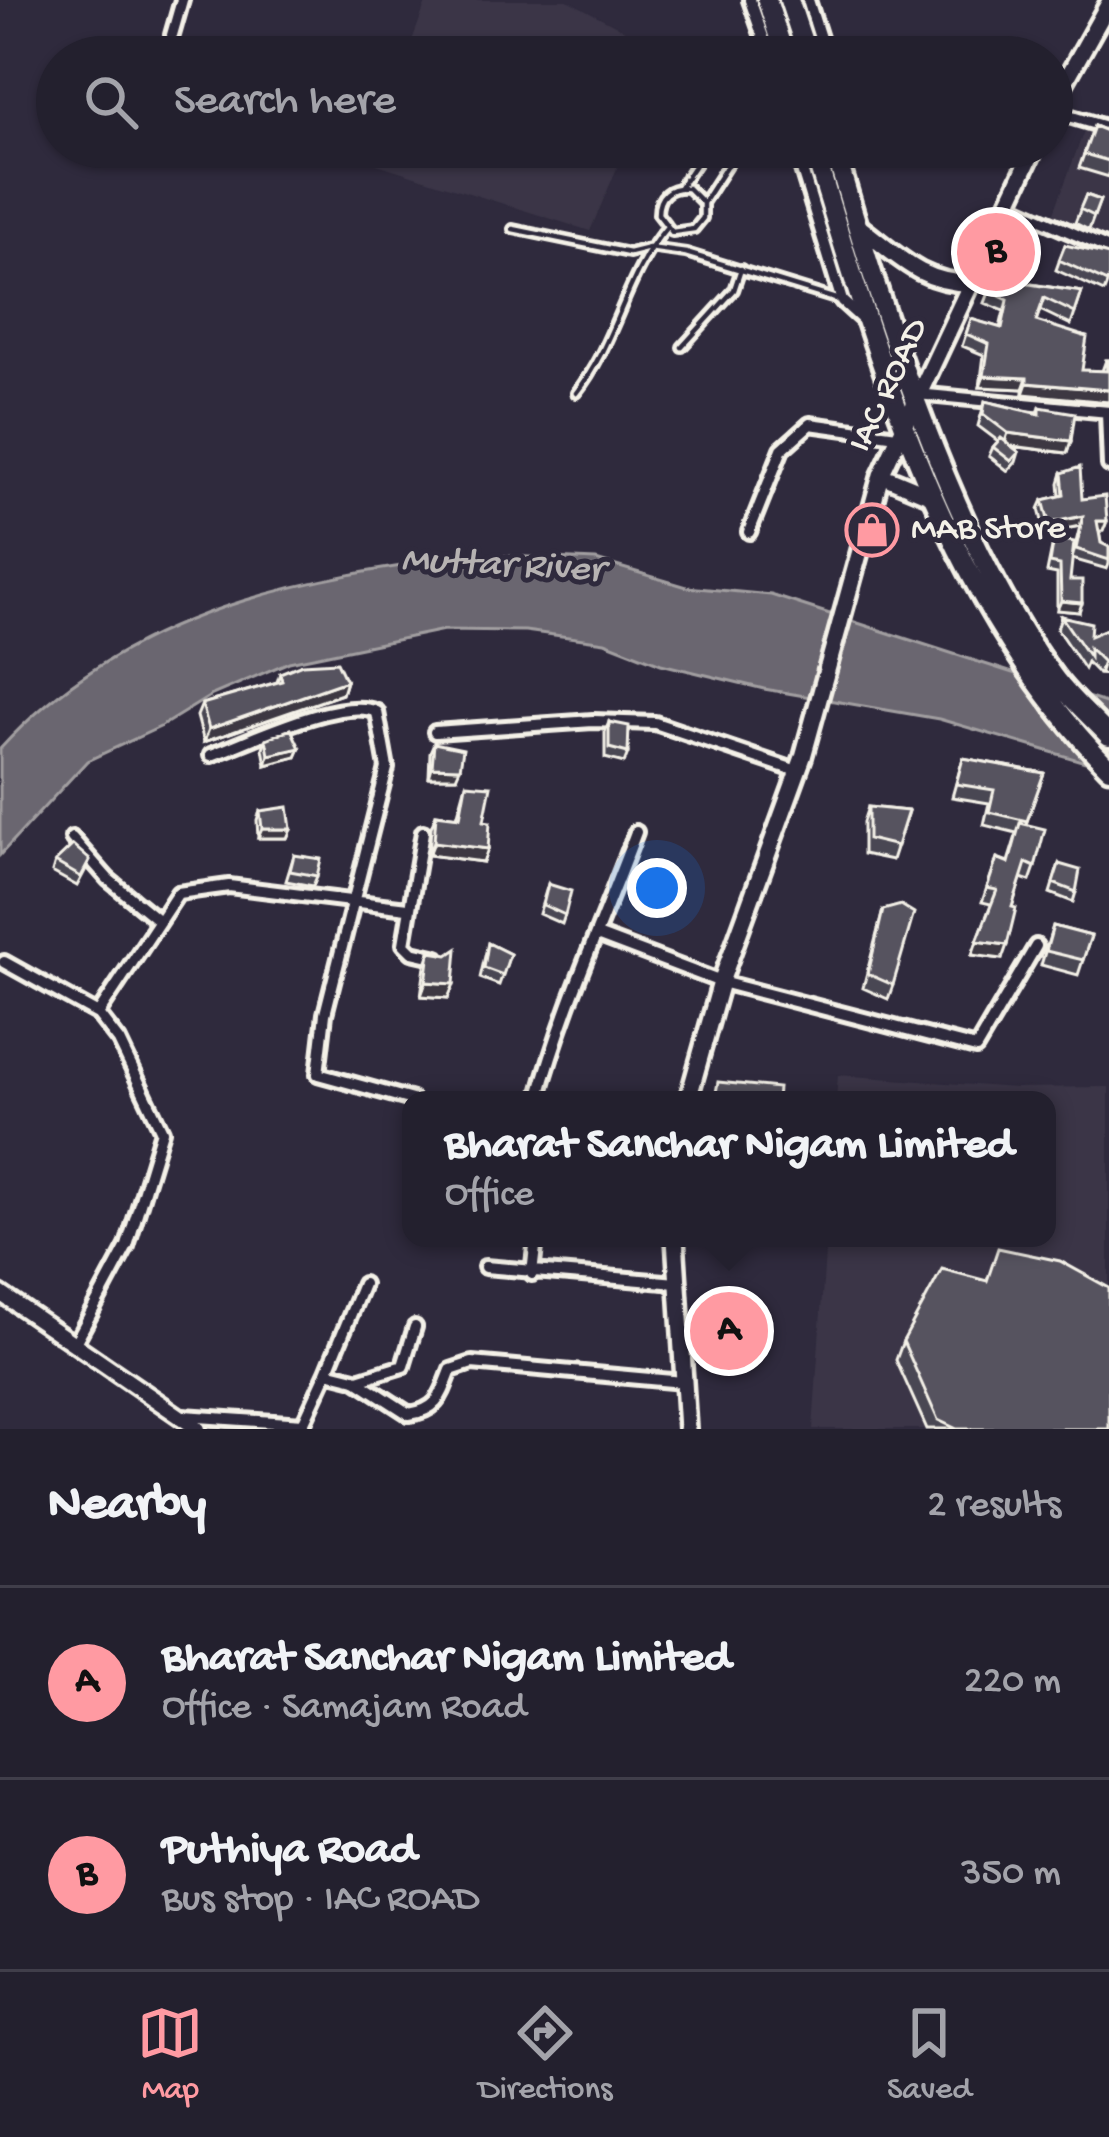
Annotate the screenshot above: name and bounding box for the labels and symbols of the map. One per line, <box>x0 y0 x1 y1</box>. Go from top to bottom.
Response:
pin: B <box>957 207 1035 297</box>
street label: IAC ROAD <box>840 312 940 460</box>
shop icon: MAB Store <box>844 502 900 558</box>
place label: MAB Store <box>911 509 1066 552</box>
water label: Muttar River <box>400 539 611 596</box>
your location <box>627 858 687 918</box>
pin: A <box>690 1286 768 1376</box>

